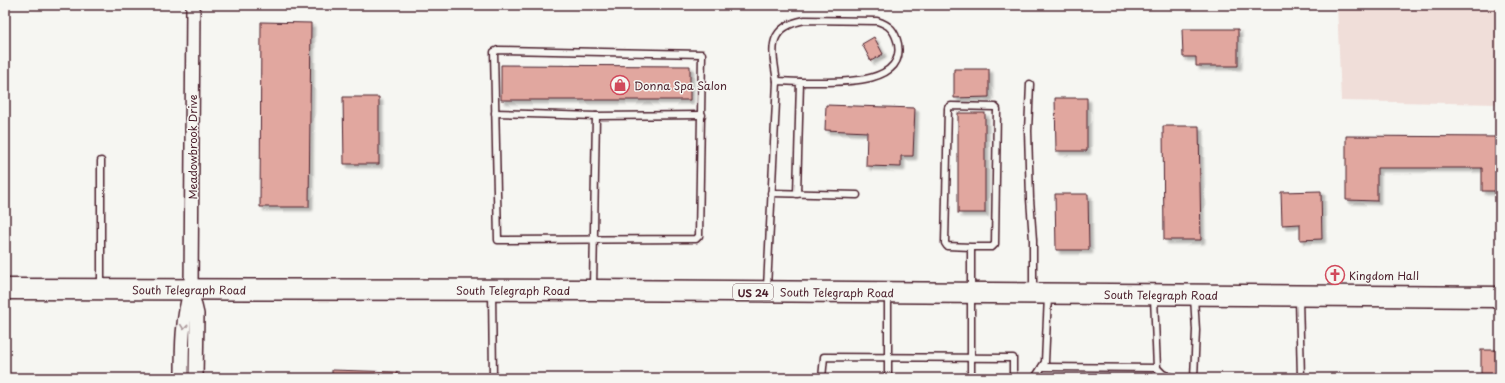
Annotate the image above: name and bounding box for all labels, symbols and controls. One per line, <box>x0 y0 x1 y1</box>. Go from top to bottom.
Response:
shop icon: Donna Spa Salon <box>609 74 631 96</box>
place label: Donna Spa Salon <box>634 77 727 94</box>
street label: Meadowbrook Drive <box>184 94 201 200</box>
church icon: Kingdom Hall <box>1324 264 1346 286</box>
place label: Kingdom Hall <box>1349 267 1419 284</box>
street label: South Telegraph Road <box>132 281 246 298</box>
street label: South Telegraph Road <box>456 281 570 298</box>
street label: South Telegraph Road <box>780 283 894 301</box>
road number: US 24 <box>733 284 773 300</box>
street label: South Telegraph Road <box>1104 285 1218 303</box>
one-way arrow <box>180 324 189 330</box>

